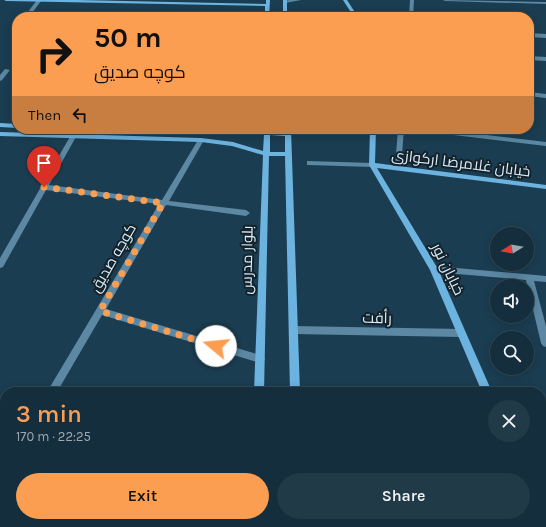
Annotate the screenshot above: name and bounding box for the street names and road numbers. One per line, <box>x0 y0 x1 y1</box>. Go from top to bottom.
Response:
street label: خیابان غلامرضا ارکوازی <box>390 146 532 181</box>
street label: کوچه صدیق <box>86 220 141 296</box>
street label: بلوار مدرس <box>237 226 258 294</box>
street label: خیابان نور <box>426 239 468 298</box>
street label: رأفت <box>362 308 392 327</box>

